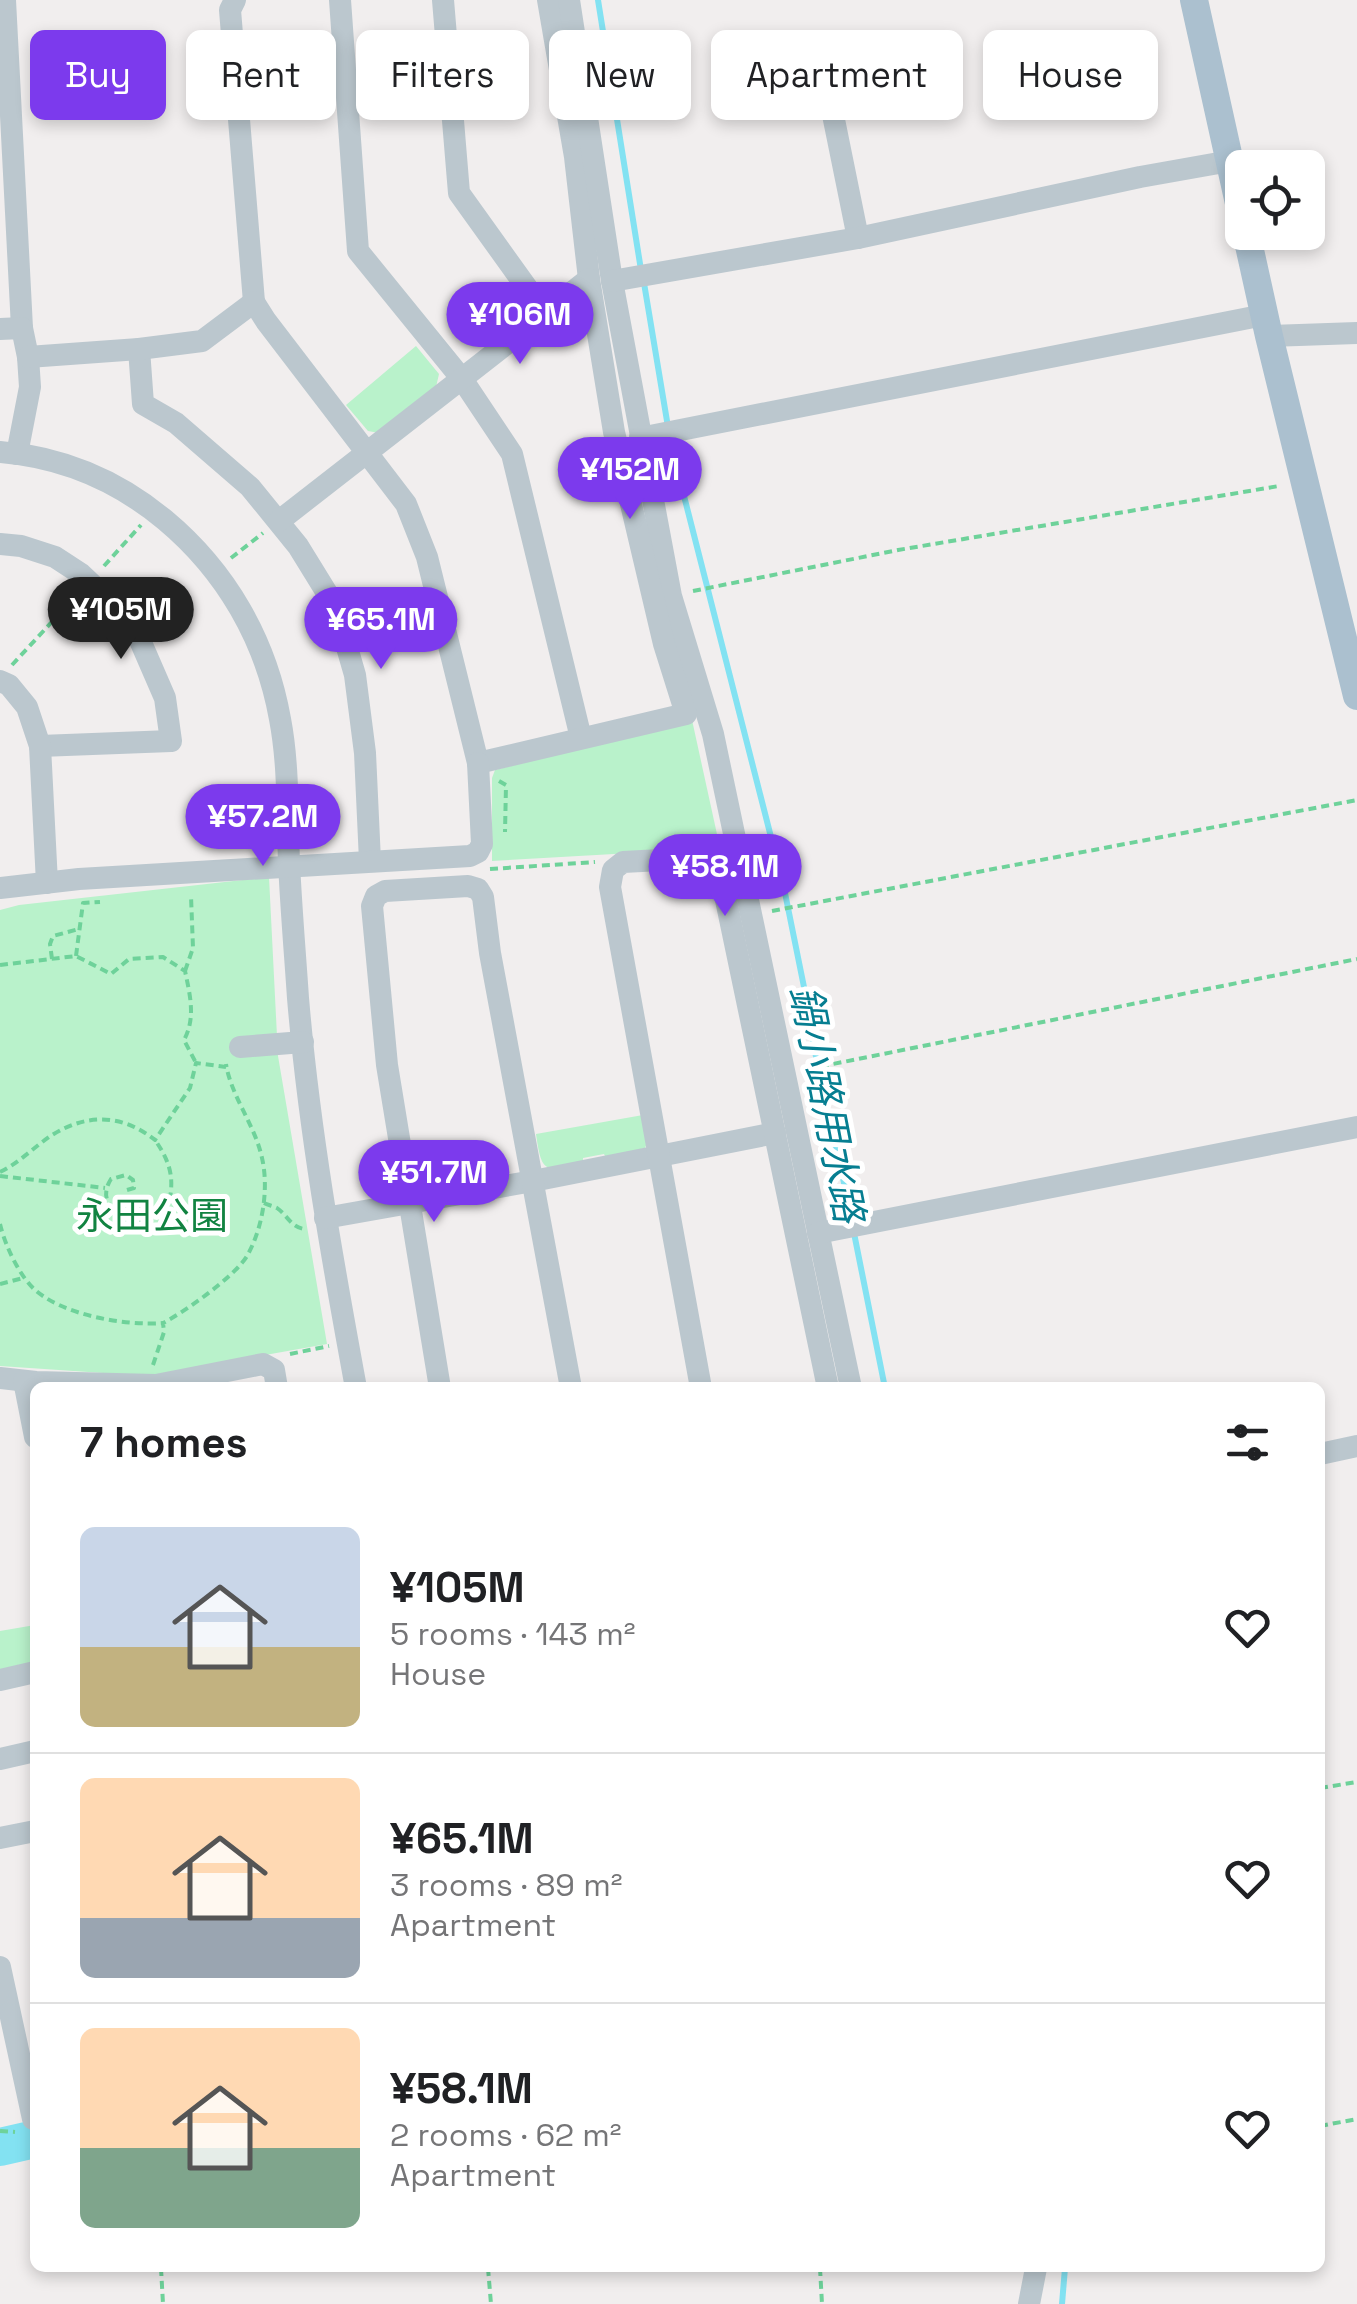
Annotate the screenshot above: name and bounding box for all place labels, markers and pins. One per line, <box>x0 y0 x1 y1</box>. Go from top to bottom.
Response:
pin: ¥106M <box>450 282 590 367</box>
pin: ¥152M <box>560 437 700 522</box>
pin: ¥105M <box>51 577 191 662</box>
pin: ¥65.1M <box>300 587 462 672</box>
pin: ¥57.2M <box>182 784 344 869</box>
pin: ¥58.1M <box>644 834 806 919</box>
pin: ¥51.7M <box>353 1140 515 1225</box>

